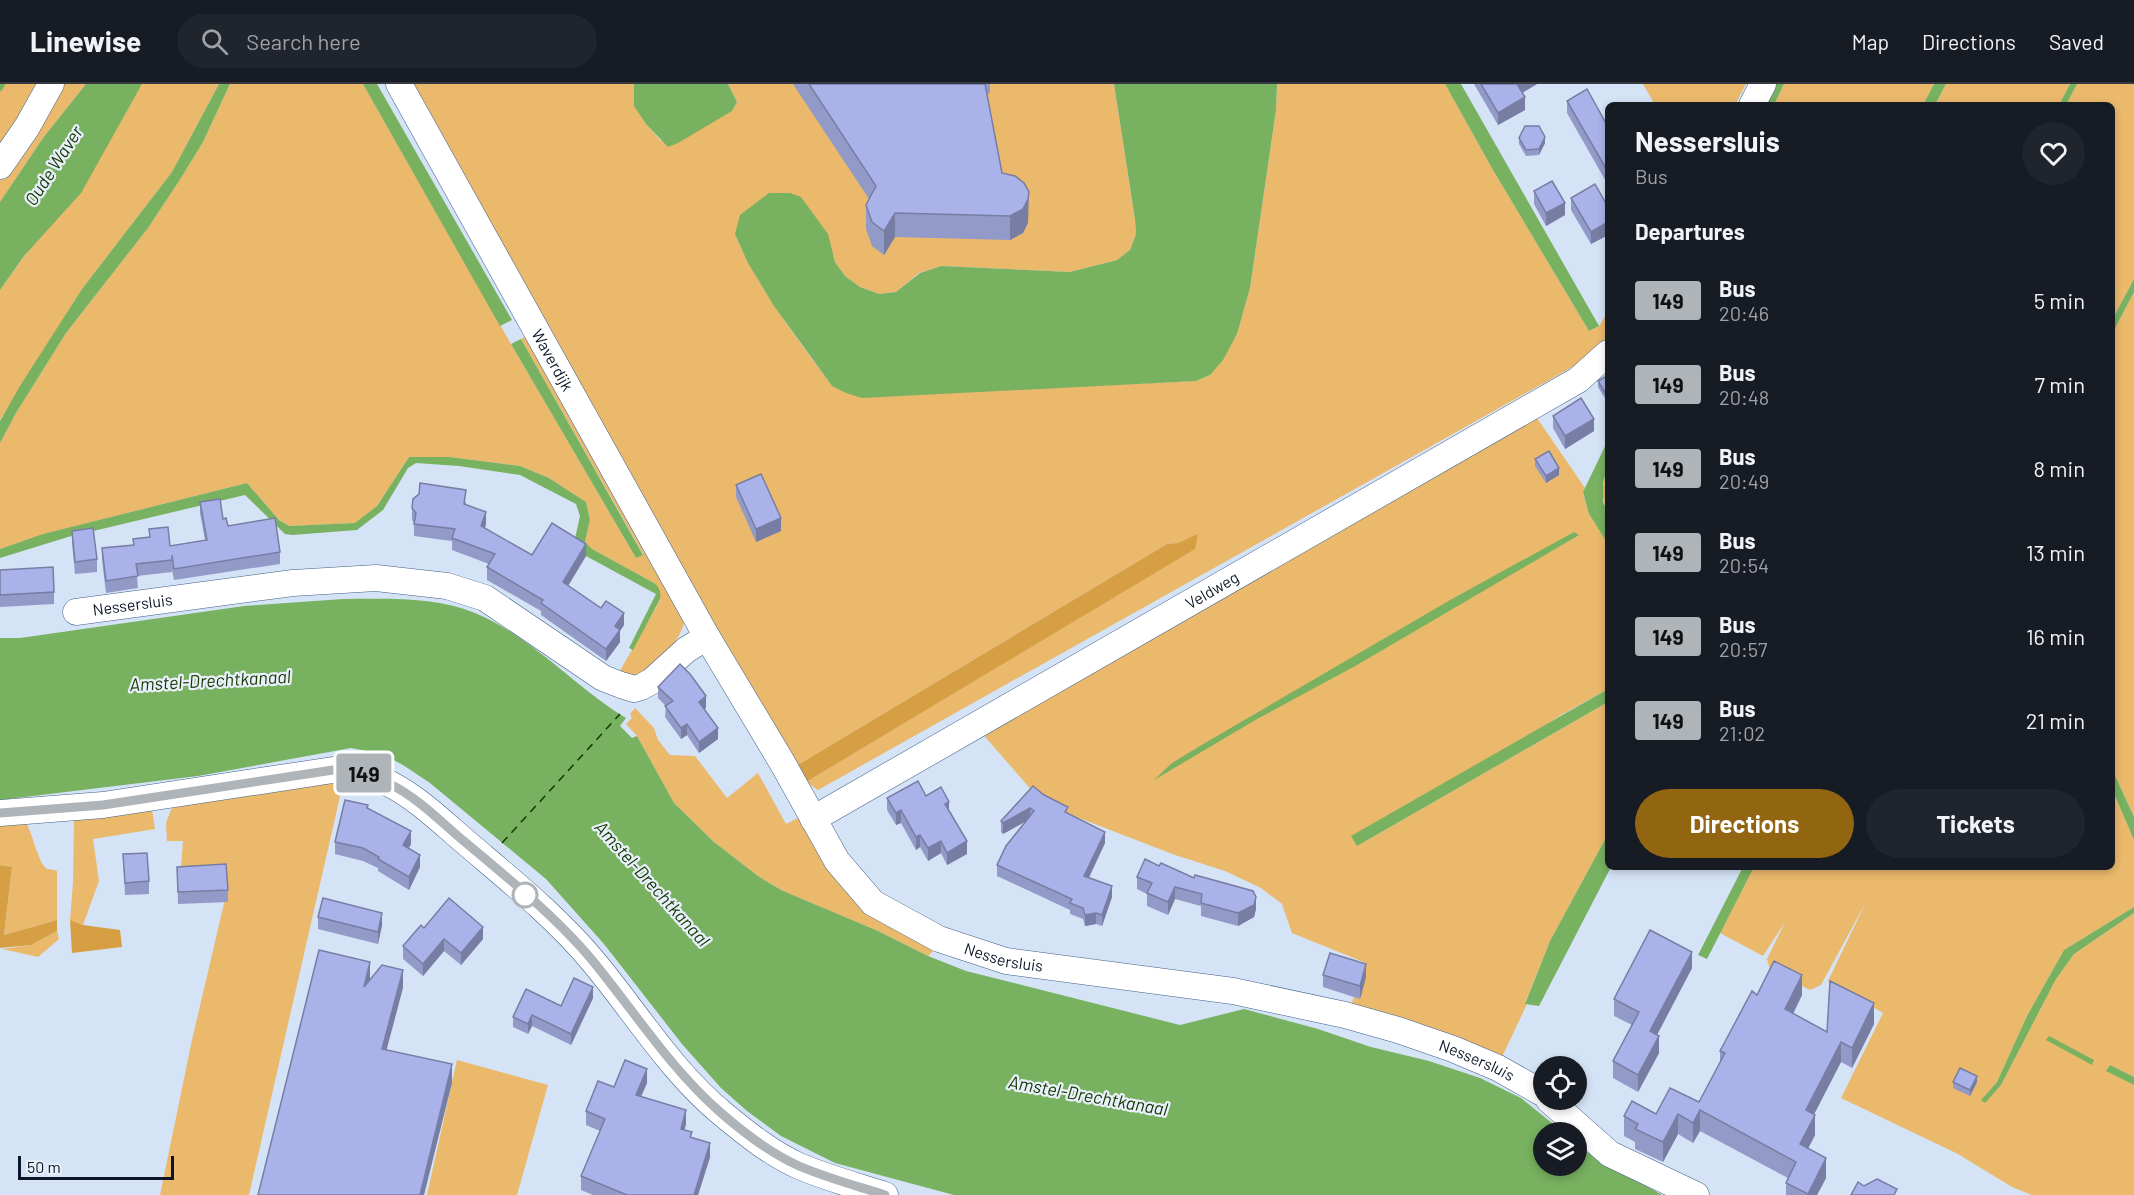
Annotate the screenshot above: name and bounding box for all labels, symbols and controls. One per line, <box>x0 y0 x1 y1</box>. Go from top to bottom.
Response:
search box <box>177 14 597 68</box>
text: Linewise <box>30 24 141 58</box>
icon: search <box>198 25 231 58</box>
text: Search here <box>246 28 361 54</box>
text: Map <box>1852 29 1889 54</box>
text: Directions <box>1922 29 2016 54</box>
text: Saved <box>2049 29 2104 54</box>
water label: Oude Waver <box>19 121 87 209</box>
button: heart <box>2022 122 2085 185</box>
text: Nessersluis <box>1635 124 1780 158</box>
text: Bus <box>1635 164 1668 188</box>
text: Departures <box>1635 218 1745 244</box>
text: Bus <box>1719 275 1756 301</box>
text: 5 min <box>2034 287 2085 313</box>
text: 149 <box>1652 288 1684 313</box>
text: 20:46 <box>1719 301 1769 325</box>
street label: Waverdijk <box>528 326 578 394</box>
text: Bus <box>1719 359 1756 385</box>
text: 7 min <box>2035 371 2085 397</box>
text: 149 <box>1652 372 1684 397</box>
text: 20:48 <box>1719 385 1769 409</box>
text: Bus <box>1719 443 1756 469</box>
text: 8 min <box>2033 455 2085 481</box>
text: 149 <box>1652 456 1684 481</box>
text: 20:49 <box>1719 469 1769 493</box>
text: Bus <box>1719 527 1756 553</box>
text: 13 min <box>2026 539 2085 565</box>
text: 149 <box>1652 540 1684 565</box>
text: 20:54 <box>1719 553 1769 577</box>
street label: Veldweg <box>1182 567 1242 612</box>
street label: Nessersluis <box>91 589 174 619</box>
text: Bus <box>1719 611 1756 637</box>
text: 16 min <box>2026 623 2085 649</box>
text: 149 <box>1652 624 1684 649</box>
text: 20:57 <box>1719 637 1768 661</box>
water label: Amstel-Drechtkanaal <box>129 665 291 695</box>
text: Bus <box>1719 695 1756 721</box>
text: 21 min <box>2026 707 2085 733</box>
text: 149 <box>1652 708 1684 733</box>
text: 21:02 <box>1719 721 1765 745</box>
line badge: 149 <box>330 754 398 792</box>
text: 149 <box>348 761 380 786</box>
button: Directions <box>1635 789 1854 858</box>
button: Tickets <box>1866 789 2085 858</box>
water label: Amstel-Drechtkanaal <box>591 816 715 951</box>
unlabelled marker <box>512 882 538 908</box>
street label: Nessersluis <box>962 938 1044 975</box>
street label: Nessersluis <box>1437 1035 1518 1084</box>
map controls <box>1533 1056 1587 1176</box>
button: locate <box>1533 1056 1587 1110</box>
water label: Amstel-Drechtkanaal <box>1007 1070 1170 1120</box>
button: layers <box>1533 1122 1587 1176</box>
scale bar <box>18 1153 174 1180</box>
text: 50 m <box>27 1157 61 1176</box>

